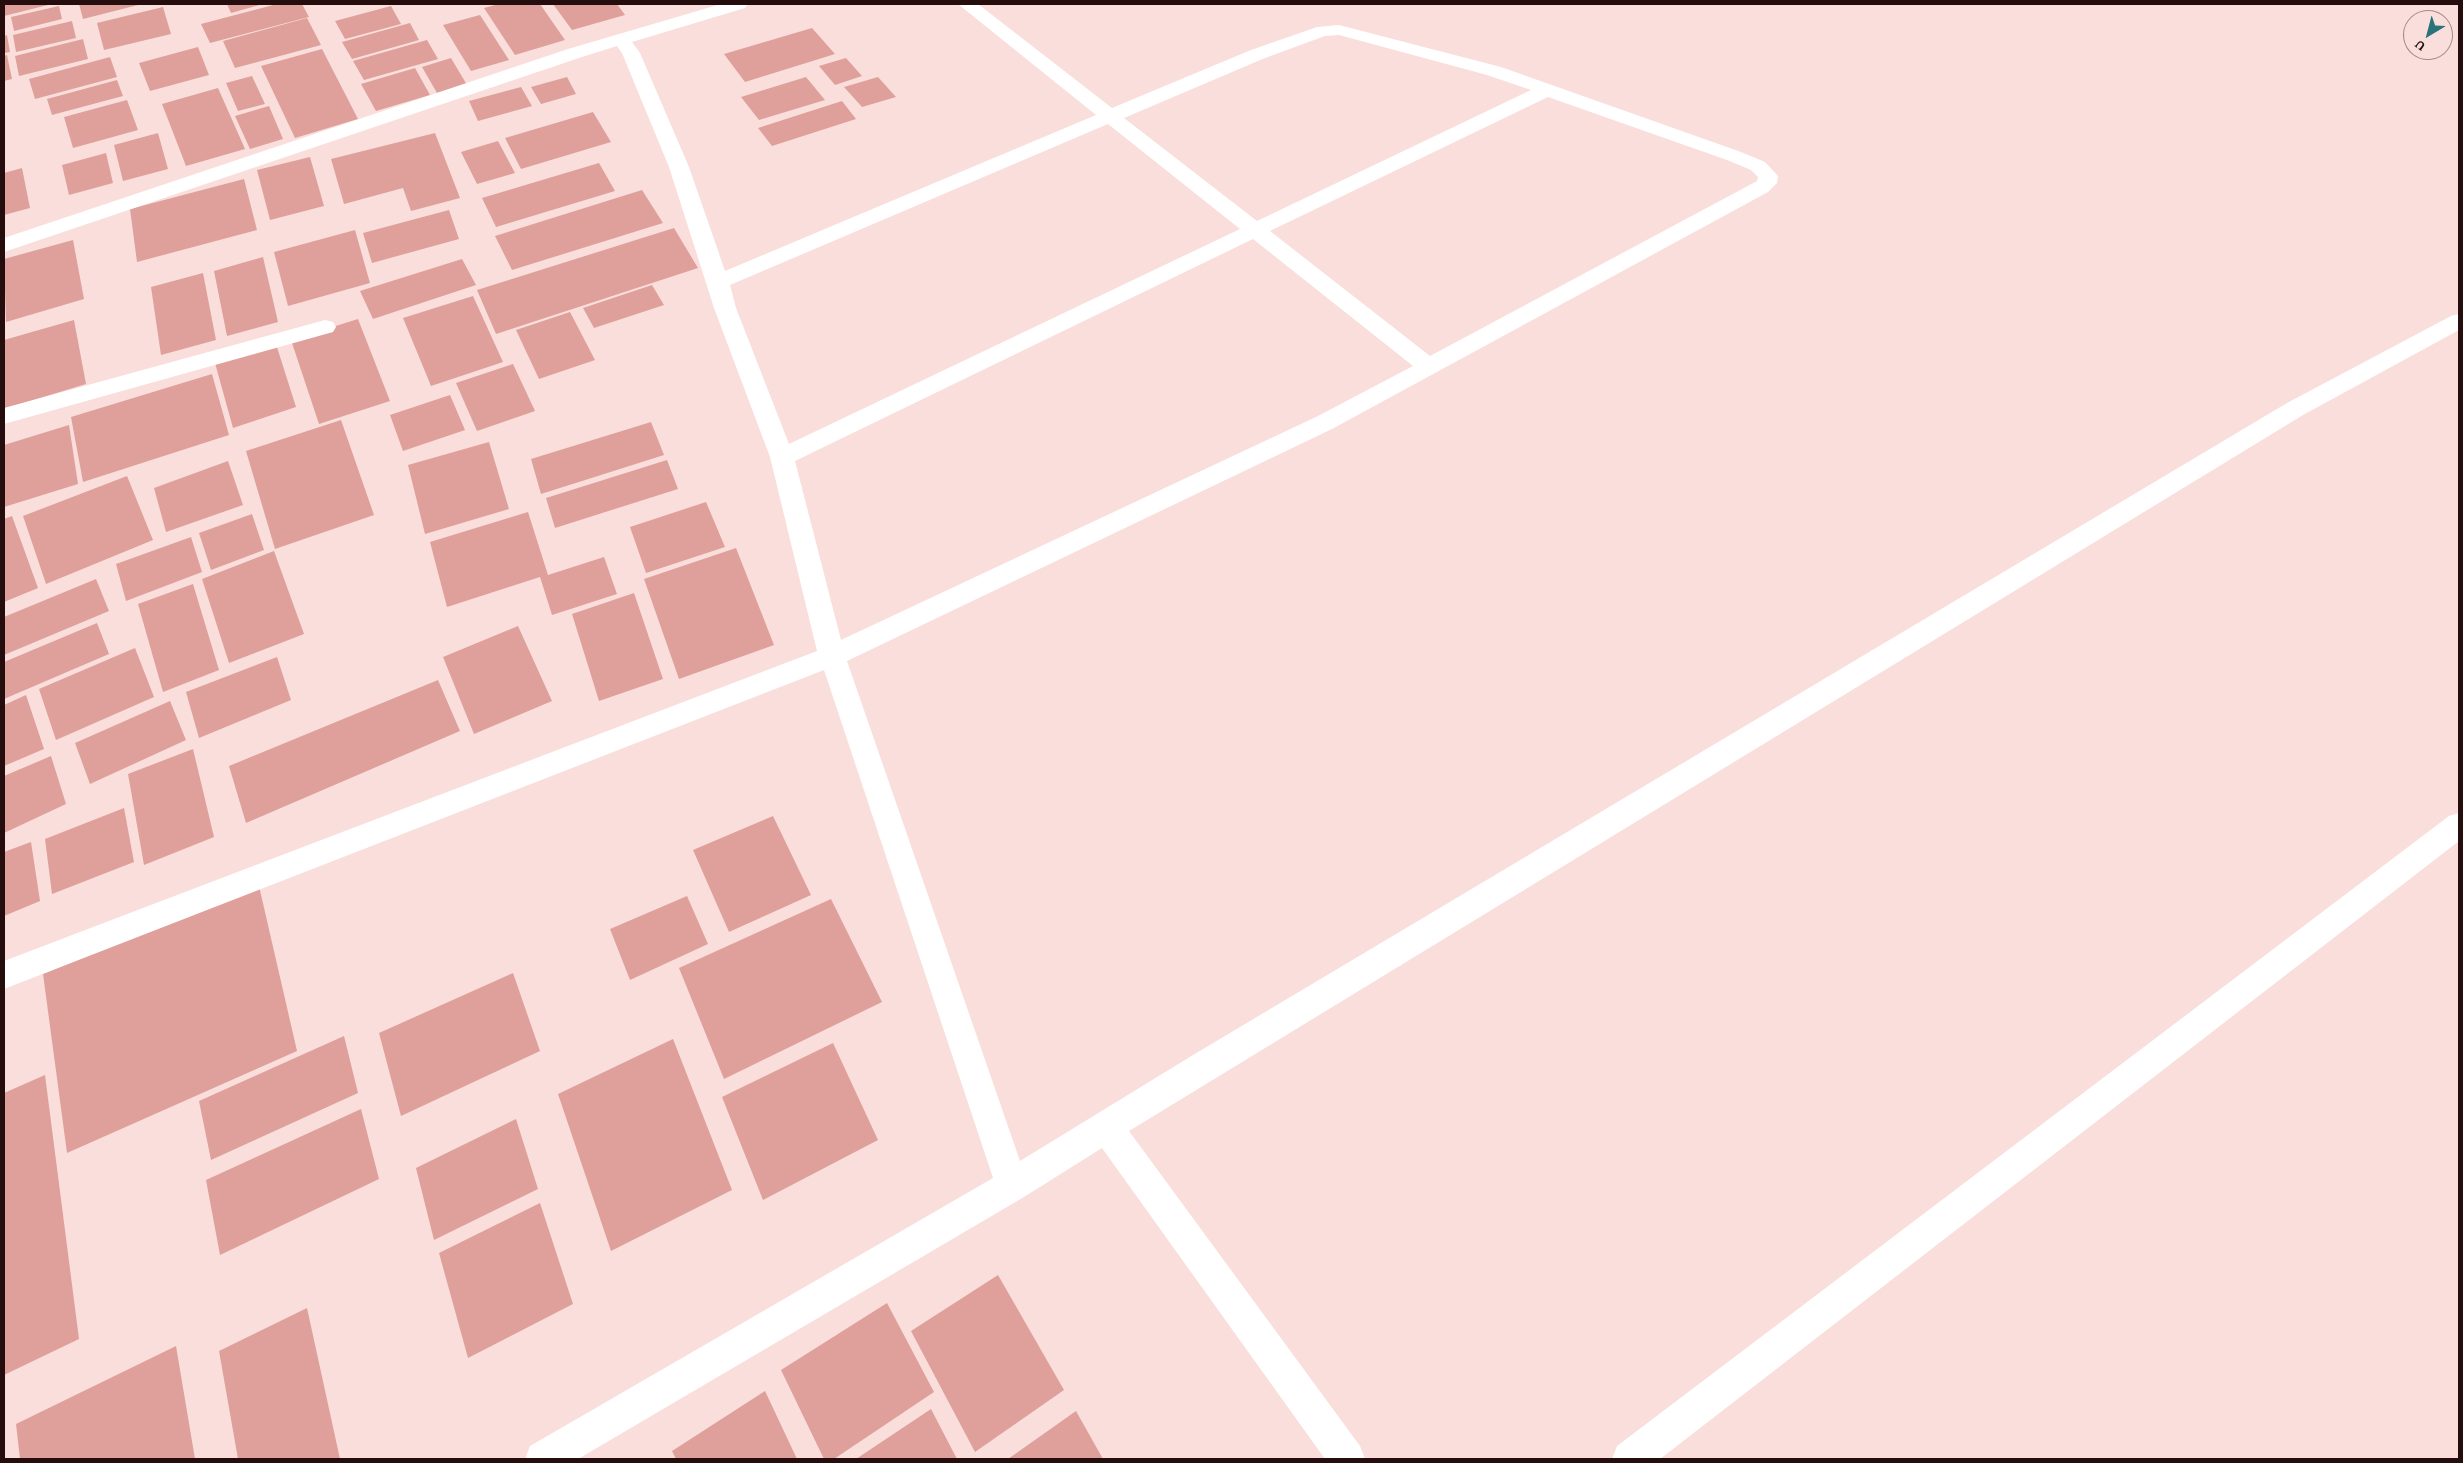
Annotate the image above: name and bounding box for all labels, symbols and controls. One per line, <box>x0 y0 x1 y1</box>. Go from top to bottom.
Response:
north arrow <box>2403 10 2453 60</box>
text: U <box>2411 37 2428 55</box>

